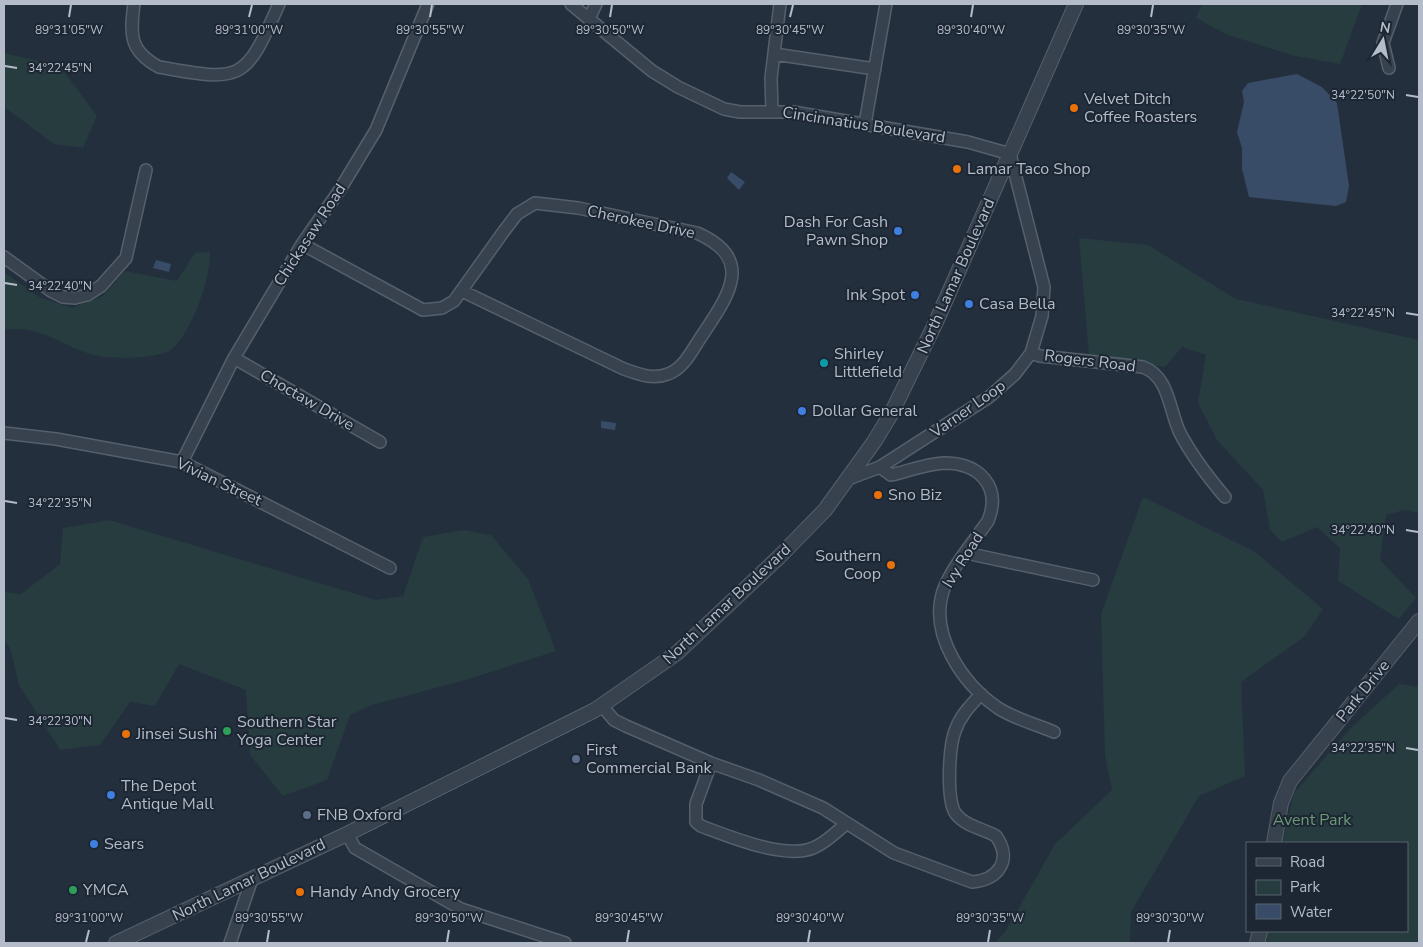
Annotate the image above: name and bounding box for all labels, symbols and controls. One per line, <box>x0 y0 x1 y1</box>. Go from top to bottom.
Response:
north arrow <box>1358 15 1408 65</box>
text: N <box>1378 17 1392 38</box>
text: 89°31'05"W <box>35 22 103 38</box>
text: 89°31'00"W <box>215 22 283 38</box>
text: 89°30'55"W <box>396 22 464 38</box>
text: 89°30'50"W <box>576 22 644 38</box>
text: 89°30'45"W <box>756 22 824 38</box>
text: 89°30'40"W <box>937 22 1005 38</box>
text: 89°30'35"W <box>1117 22 1185 38</box>
text: 34°22'45"N <box>28 60 92 76</box>
text: 34°22'50"N <box>1331 87 1395 103</box>
place label: Velvet Ditch Coffee Roasters <box>1083 88 1197 128</box>
street label: Cincinnatius Boulevard <box>781 101 947 149</box>
marker: Velvet Ditch Coffee Roasters <box>1068 102 1080 114</box>
place label: Lamar Taco Shop <box>967 158 1090 180</box>
marker: Lamar Taco Shop <box>951 163 963 175</box>
street label: Chickasaw Road <box>269 179 351 291</box>
street label: North Lamar Boulevard <box>912 195 1000 357</box>
street label: Cherokee Drive <box>585 200 697 244</box>
place label: Dash For Cash Pawn Shop <box>784 211 888 251</box>
marker: Dash For Cash Pawn Shop <box>892 225 904 237</box>
text: 34°22'40"N <box>28 278 92 294</box>
place label: Ink Spot <box>846 284 905 306</box>
marker: Ink Spot <box>909 289 921 301</box>
place label: Casa Bella <box>979 293 1056 315</box>
marker: Casa Bella <box>963 298 975 310</box>
text: 34°22'45"N <box>1331 305 1395 321</box>
place label: Shirley Littlefield <box>834 343 902 383</box>
street label: Rogers Road <box>1043 344 1137 378</box>
marker: Shirley Littlefield <box>818 357 830 369</box>
street label: Choctaw Drive <box>256 364 358 436</box>
street label: Varner Loop <box>925 375 1010 444</box>
place label: Dollar General <box>812 400 917 422</box>
marker: Dollar General <box>796 405 808 417</box>
street label: Vivian Street <box>172 452 266 512</box>
place label: Sno Biz <box>888 484 942 506</box>
marker: Sno Biz <box>872 489 884 501</box>
text: 34°22'35"N <box>28 495 92 511</box>
text: 34°22'40"N <box>1331 522 1395 538</box>
street label: Ivy Road <box>937 528 989 592</box>
street label: North Lamar Boulevard <box>658 539 796 669</box>
place label: Southern Coop <box>815 545 881 585</box>
marker: Southern Coop <box>885 559 897 571</box>
street label: Park Drive <box>1331 655 1395 727</box>
place label: Southern Star Yoga Center <box>236 711 337 751</box>
text: 34°22'30"N <box>28 713 92 729</box>
place label: Jinsei Sushi <box>135 723 217 745</box>
marker: Southern Star Yoga Center <box>221 725 233 737</box>
marker: Jinsei Sushi <box>120 728 132 740</box>
place label: First Commercial Bank <box>586 739 712 779</box>
text: 34°22'35"N <box>1331 740 1395 756</box>
marker: First Commercial Bank <box>570 753 582 765</box>
place label: The Depot Antique Mall <box>121 775 214 815</box>
marker: The Depot Antique Mall <box>105 789 117 801</box>
place label: FNB Oxford <box>317 804 402 826</box>
marker: FNB Oxford <box>301 809 313 821</box>
park label: Avent Park <box>1273 809 1352 831</box>
place label: Sears <box>104 833 144 855</box>
street label: North Lamar Boulevard <box>169 833 329 927</box>
marker: Sears <box>88 838 100 850</box>
legend <box>1246 842 1408 932</box>
text: Road <box>1290 852 1325 872</box>
text: Park <box>1290 877 1320 897</box>
place label: YMCA <box>82 879 129 901</box>
place label: Handy Andy Grocery <box>310 881 461 903</box>
marker: YMCA <box>67 884 79 896</box>
marker: Handy Andy Grocery <box>294 886 306 898</box>
text: Water <box>1290 902 1333 922</box>
text: 89°31'00"W <box>55 910 123 926</box>
text: 89°30'55"W <box>235 910 303 926</box>
text: 89°30'50"W <box>415 910 483 926</box>
text: 89°30'45"W <box>595 910 663 926</box>
text: 89°30'40"W <box>776 910 844 926</box>
text: 89°30'35"W <box>956 910 1024 926</box>
text: 89°30'30"W <box>1136 910 1204 926</box>

